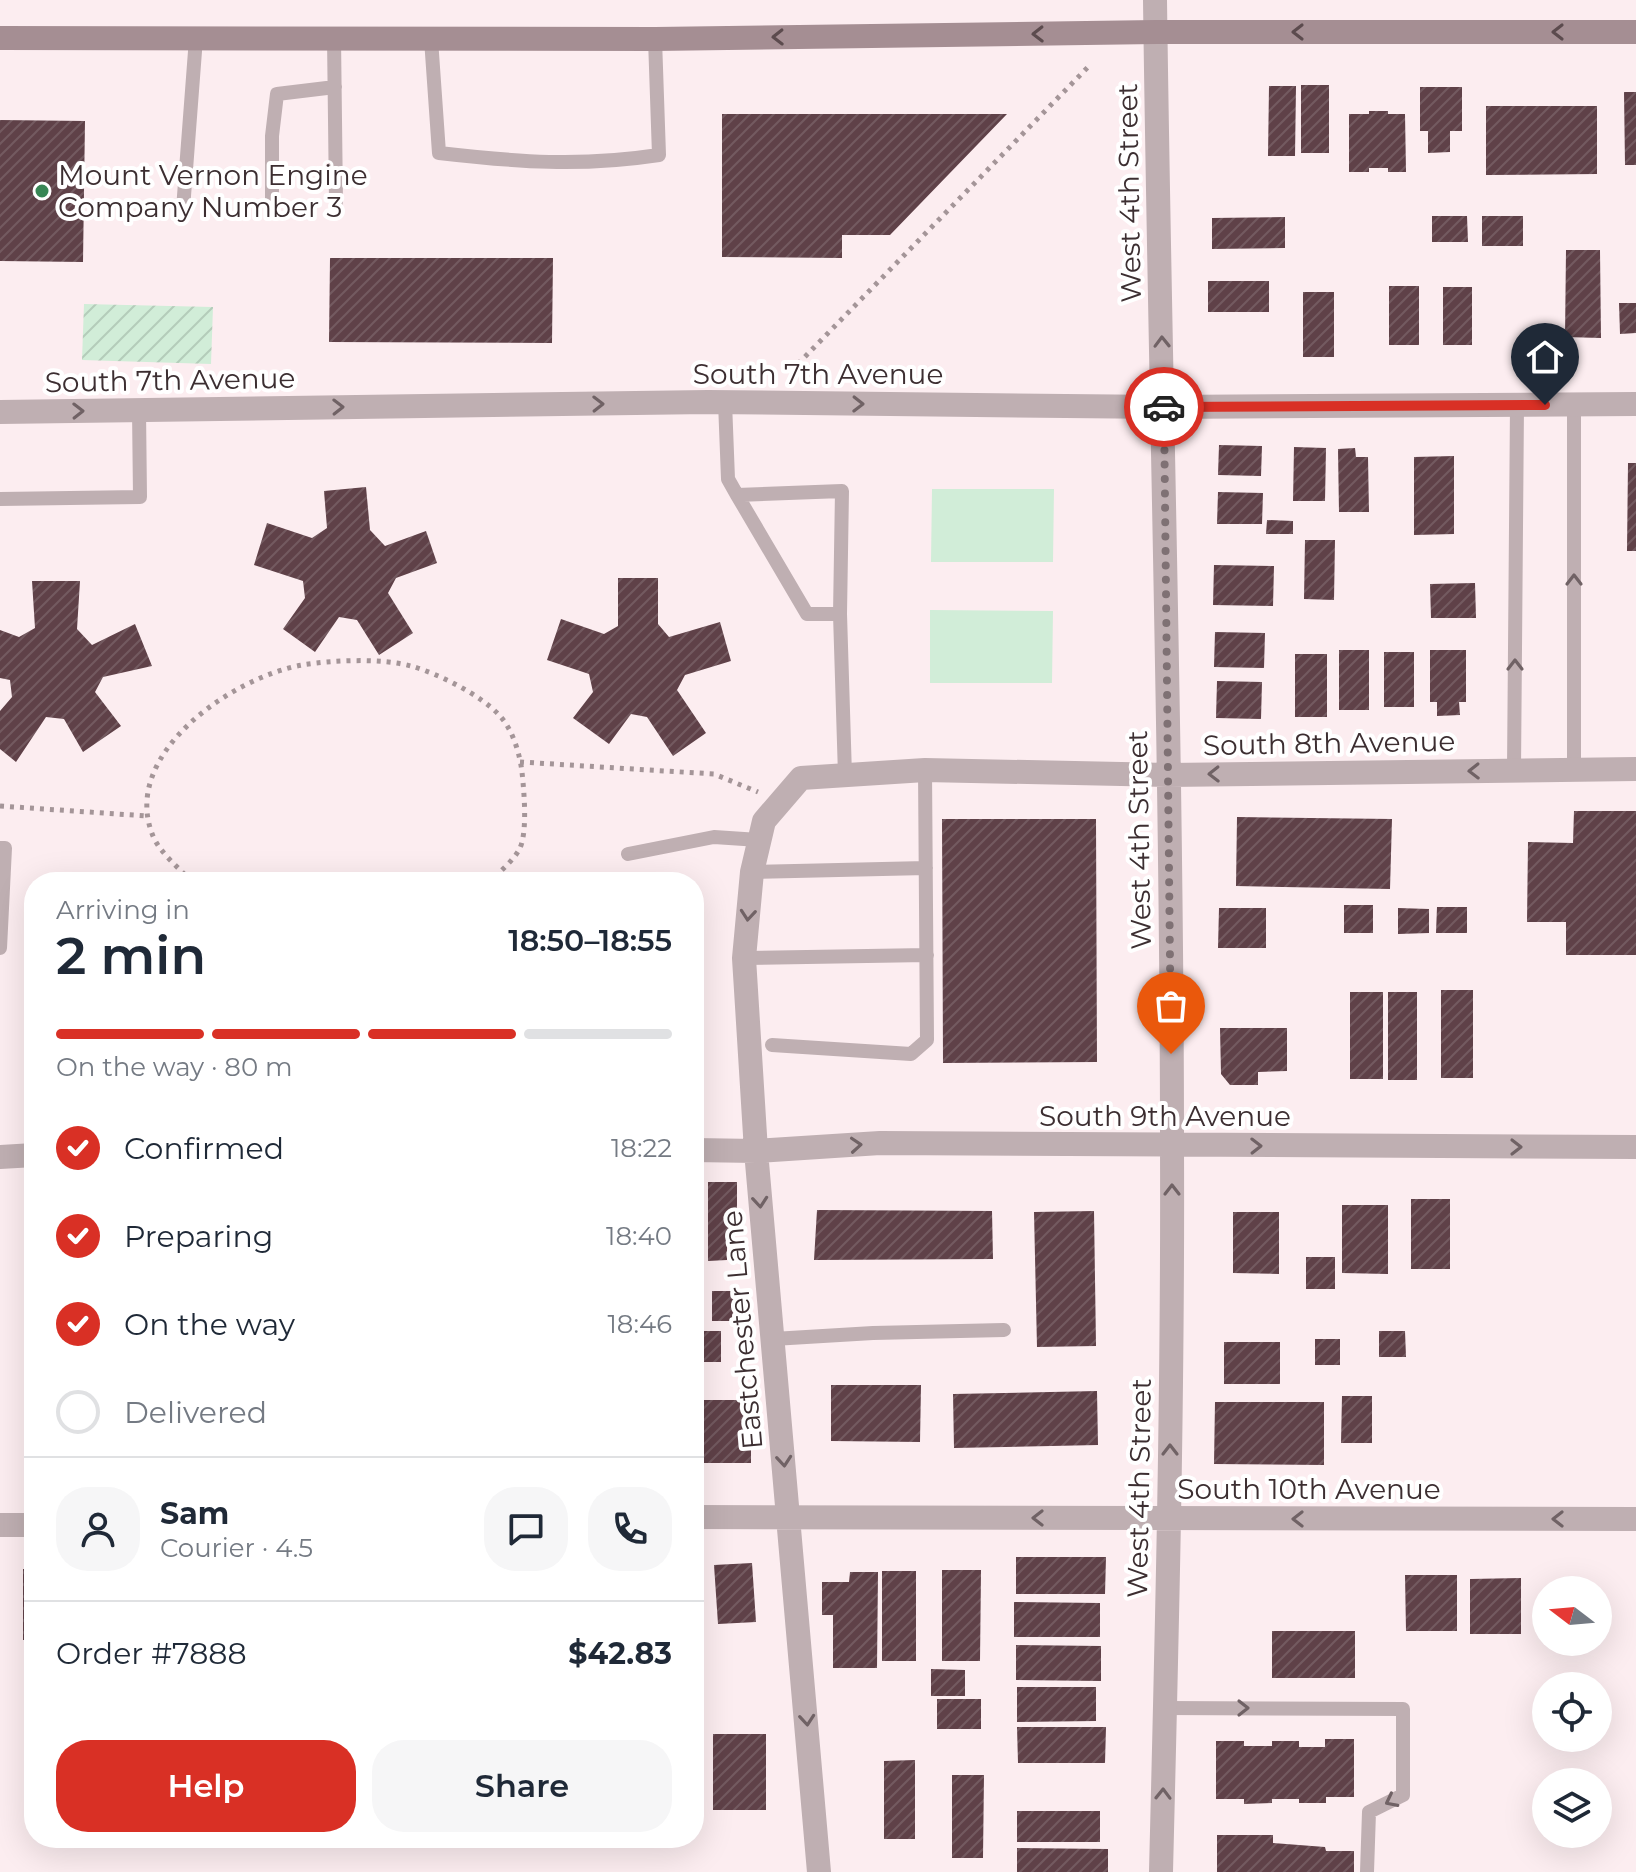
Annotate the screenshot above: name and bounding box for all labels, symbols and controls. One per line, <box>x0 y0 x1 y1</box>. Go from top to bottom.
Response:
one-way arrow <box>1291 23 1304 41</box>
one-way arrow <box>1551 23 1564 41</box>
one-way arrow <box>1031 25 1044 42</box>
one-way arrow <box>771 29 784 46</box>
street label: West 4th Street <box>1110 83 1148 303</box>
place label: Mount Vernon Engine Company Number 3 <box>58 158 368 224</box>
marker: Mount Vernon Engine Company Number 3 <box>33 182 51 200</box>
pin <box>1511 323 1579 405</box>
one-way arrow <box>1154 335 1171 348</box>
icon: home <box>1523 335 1567 379</box>
street label: South 7th Avenue <box>693 357 943 391</box>
street label: South 7th Avenue <box>44 361 296 399</box>
courier <box>1124 367 1204 447</box>
icon: car <box>1142 385 1186 429</box>
one-way arrow <box>592 395 605 413</box>
one-way arrow <box>852 395 865 413</box>
one-way arrow <box>332 399 345 416</box>
one-way arrow <box>72 402 85 420</box>
one-way arrow <box>1565 573 1583 586</box>
one-way arrow <box>1506 658 1524 671</box>
street label: South 8th Avenue <box>1203 724 1455 762</box>
street label: West 4th Street <box>1120 730 1158 950</box>
one-way arrow <box>1467 762 1480 780</box>
one-way arrow <box>1207 765 1220 783</box>
text: Arriving in <box>56 894 190 926</box>
one-way arrow <box>740 909 757 922</box>
text: 18:50–18:55 <box>508 922 672 959</box>
text: 2 min <box>56 924 206 987</box>
pin <box>1137 972 1205 1054</box>
icon: bag <box>1149 984 1193 1028</box>
text: On the way · 80 m <box>56 1051 293 1083</box>
street label: South 9th Avenue <box>1039 1099 1291 1133</box>
icon: check <box>56 1126 100 1170</box>
text: Confirmed <box>124 1130 284 1167</box>
text: 18:22 <box>611 1132 672 1164</box>
one-way arrow <box>850 1137 863 1154</box>
one-way arrow <box>1250 1137 1263 1155</box>
one-way arrow <box>1510 1138 1523 1155</box>
one-way arrow <box>1163 1183 1181 1196</box>
one-way arrow <box>752 1196 769 1209</box>
street label: Eastchester Lane <box>715 1209 769 1451</box>
icon: check <box>56 1214 100 1258</box>
text: Preparing <box>124 1218 273 1255</box>
text: 18:40 <box>606 1220 672 1252</box>
icon: check <box>56 1302 100 1346</box>
text: On the way <box>124 1306 295 1343</box>
text: 18:46 <box>607 1308 672 1340</box>
street label: West 4th Street <box>1120 1378 1158 1598</box>
text: Delivered <box>124 1394 267 1431</box>
one-way arrow <box>1161 1443 1179 1456</box>
one-way arrow <box>776 1455 793 1468</box>
street label: South 10th Avenue <box>1177 1472 1441 1506</box>
button: person <box>56 1487 140 1571</box>
button: chat <box>484 1487 568 1571</box>
button: phone <box>588 1487 672 1571</box>
text: Sam <box>160 1495 229 1532</box>
one-way arrow <box>1031 1509 1044 1526</box>
one-way arrow <box>1291 1510 1304 1528</box>
one-way arrow <box>1551 1510 1564 1528</box>
text: Courier · 4.5 <box>160 1532 313 1564</box>
north arrow <box>1532 1576 1612 1656</box>
map controls <box>1532 1576 1612 1848</box>
text: Order #7888 <box>56 1635 247 1672</box>
text: $42.83 <box>568 1635 672 1672</box>
button: locate <box>1532 1672 1612 1752</box>
one-way arrow <box>1237 1699 1250 1717</box>
one-way arrow <box>798 1714 815 1727</box>
button: Help <box>56 1740 356 1832</box>
button: Share <box>372 1740 672 1832</box>
button: layers <box>1532 1768 1612 1848</box>
one-way arrow <box>1154 1787 1171 1800</box>
one-way arrow <box>1384 1791 1399 1807</box>

